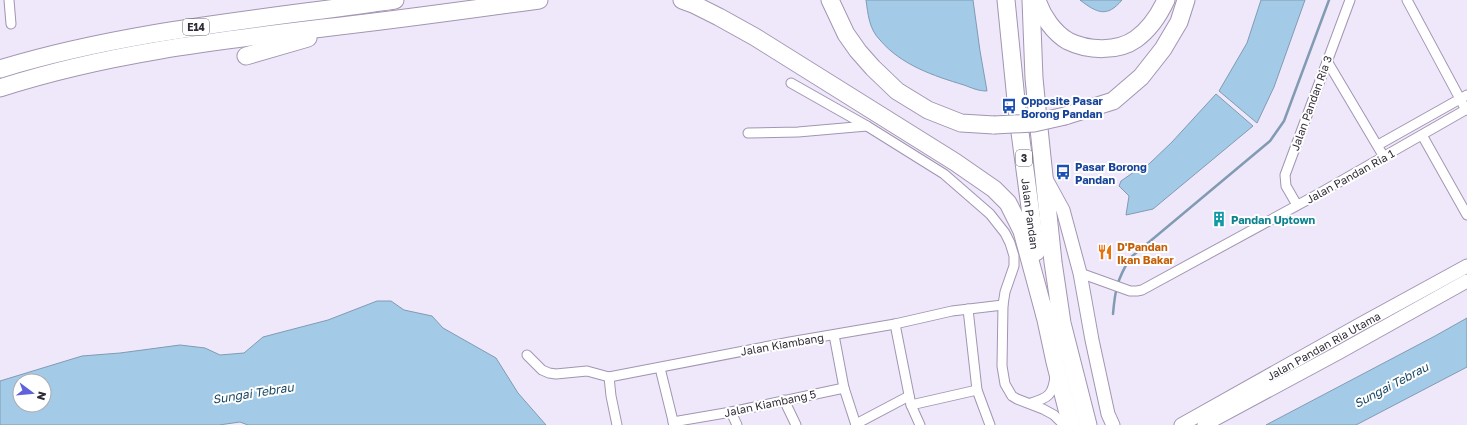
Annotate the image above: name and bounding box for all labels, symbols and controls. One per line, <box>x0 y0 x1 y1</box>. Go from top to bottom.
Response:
road number: E14 <box>183 19 209 35</box>
street label: Jalan Pandan Ria 3 <box>1288 54 1334 152</box>
place label: Opposite Pasar Borong Pandan <box>1021 94 1104 120</box>
bus stop icon: Opposite Pasar Borong Pandan <box>1000 97 1018 115</box>
street label: Jalan Pandan Ria 1 <box>1304 146 1396 206</box>
road number: 3 <box>1016 150 1032 166</box>
place label: Pasar Borong Pandan <box>1075 160 1147 186</box>
bus stop icon: Pasar Borong Pandan <box>1054 163 1072 181</box>
street label: Jalan Pandan <box>1020 177 1042 250</box>
building icon: Pandan Uptown <box>1210 210 1228 228</box>
place label: Pandan Uptown <box>1231 213 1316 226</box>
place label: D'Pandan Ikan Bakar <box>1117 240 1175 266</box>
restaurant icon: D'Pandan Ikan Bakar <box>1096 243 1114 261</box>
street label: Jalan Pandan Ria Utama <box>1264 308 1382 382</box>
street label: Jalan Kiambang <box>739 330 825 358</box>
water label: Sungai Tebrau <box>1351 359 1431 411</box>
north arrow <box>12 373 52 413</box>
water label: Sungai Tebrau <box>211 379 295 407</box>
street label: Jalan Kiambang 5 <box>723 387 817 419</box>
text: N <box>35 390 49 402</box>

